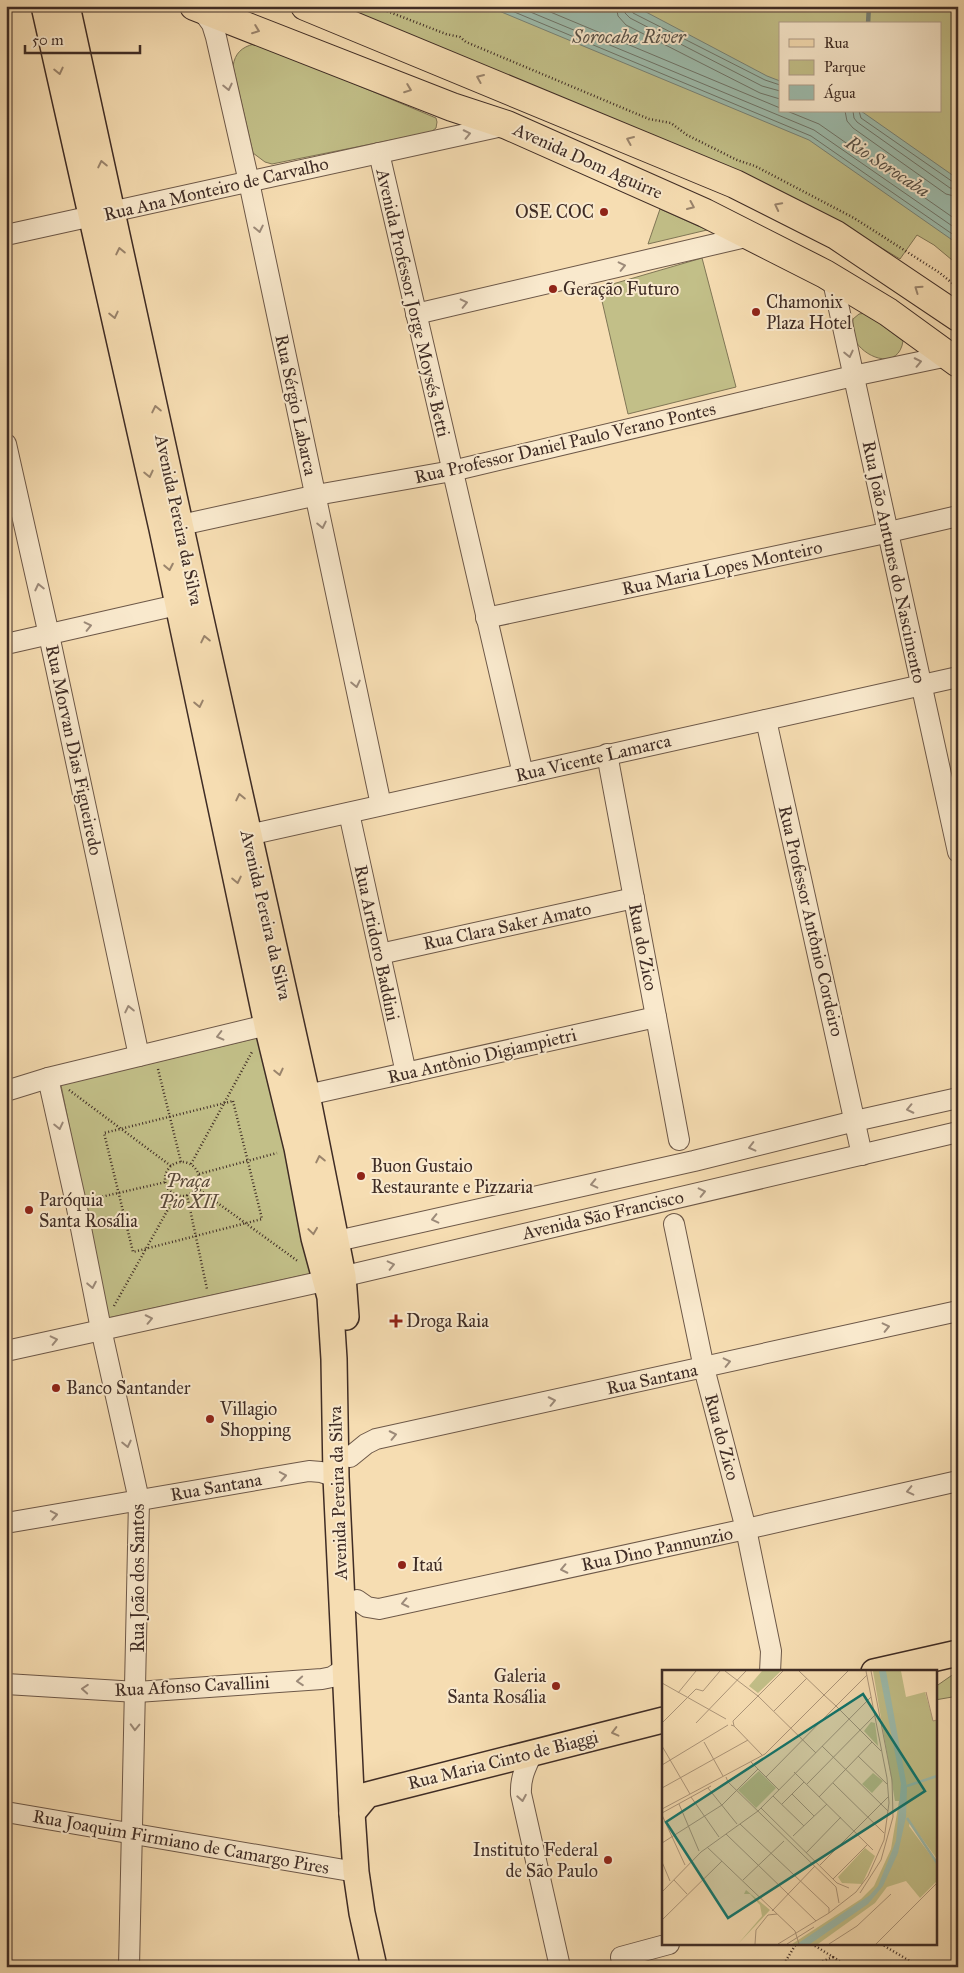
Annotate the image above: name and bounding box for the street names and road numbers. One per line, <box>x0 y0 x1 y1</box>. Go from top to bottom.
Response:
street label: Avenida Dom Aguirre <box>509 118 666 205</box>
street label: Rua Ana Monteiro de Carvalho <box>101 152 331 226</box>
street label: Avenida Professor Jorge Moysés Betti <box>370 166 455 440</box>
street label: Rua Sérgio Labarca <box>269 332 322 478</box>
street label: Rua Professor Daniel Paulo Verano Pontes <box>412 398 718 488</box>
street label: Avenida Pereira da Silva <box>150 432 208 608</box>
street label: Rua João Antunes do Nascimento <box>857 439 930 685</box>
street label: Rua Maria Lopes Monteiro <box>620 536 824 600</box>
street label: Rua Morvan Dias Figueiredo <box>40 643 107 858</box>
street label: Rua Vicente Lamarca <box>513 729 673 787</box>
street label: Rua Professor Antônio Cordeiro <box>774 803 848 1039</box>
street label: Avenida Pereira da Silva <box>236 827 296 1003</box>
street label: Rua Artidoro Baddini <box>350 863 404 1023</box>
street label: Rua Clara Saker Amato <box>421 897 593 955</box>
street label: Rua do Zico <box>624 901 662 993</box>
street label: Rua Antônio Digiampietri <box>385 1024 579 1089</box>
street label: Avenida São Francisco <box>519 1186 686 1244</box>
street label: Rua Santana <box>604 1359 700 1399</box>
street label: Rua do Zico <box>700 1391 744 1483</box>
street label: Avenida Pereira da Silva <box>324 1405 352 1581</box>
street label: Rua Santana <box>169 1468 264 1506</box>
street label: Rua João dos Santos <box>127 1504 150 1652</box>
street label: Rua Dino Pannunzio <box>579 1522 735 1576</box>
street label: Rua Afonso Cavallini <box>114 1671 270 1701</box>
street label: Rua Maria Cinto de Biaggi <box>405 1726 601 1795</box>
street label: Rua Joaquim Firmiano de Camargo Pires <box>31 1805 331 1880</box>

